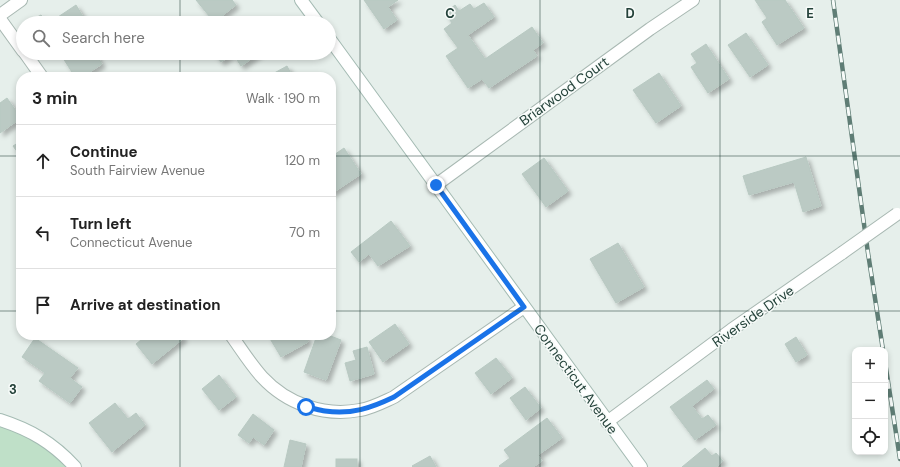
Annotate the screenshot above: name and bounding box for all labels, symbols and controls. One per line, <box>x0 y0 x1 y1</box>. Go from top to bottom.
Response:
text: C <box>445 5 455 22</box>
text: D <box>625 5 635 22</box>
text: E <box>806 5 814 22</box>
search box <box>16 16 336 60</box>
icon: search <box>30 27 52 49</box>
text: Search here <box>62 28 145 48</box>
street label: Briarwood Court <box>516 52 612 130</box>
text: 3 min <box>32 87 77 109</box>
text: Walk · 190 m <box>246 90 320 107</box>
text: Continue <box>70 142 138 162</box>
icon: ahead <box>32 150 54 172</box>
text: 120 m <box>285 152 320 169</box>
text: South Fairview Avenue <box>70 162 205 179</box>
route end <box>427 176 445 194</box>
text: Turn left <box>70 214 131 234</box>
icon: left <box>32 222 54 244</box>
text: 70 m <box>289 224 320 241</box>
text: Connecticut Avenue <box>70 234 192 251</box>
street label: Riverside Drive <box>709 281 797 351</box>
icon: arrive <box>32 294 54 316</box>
text: Arrive at destination <box>70 295 221 315</box>
street label: Connecticut Avenue <box>530 320 622 438</box>
map controls <box>852 347 888 455</box>
button: + <box>852 347 888 383</box>
text: 3 <box>9 381 17 398</box>
button: − <box>852 383 888 419</box>
route start <box>297 398 315 416</box>
button: locate <box>852 419 888 455</box>

